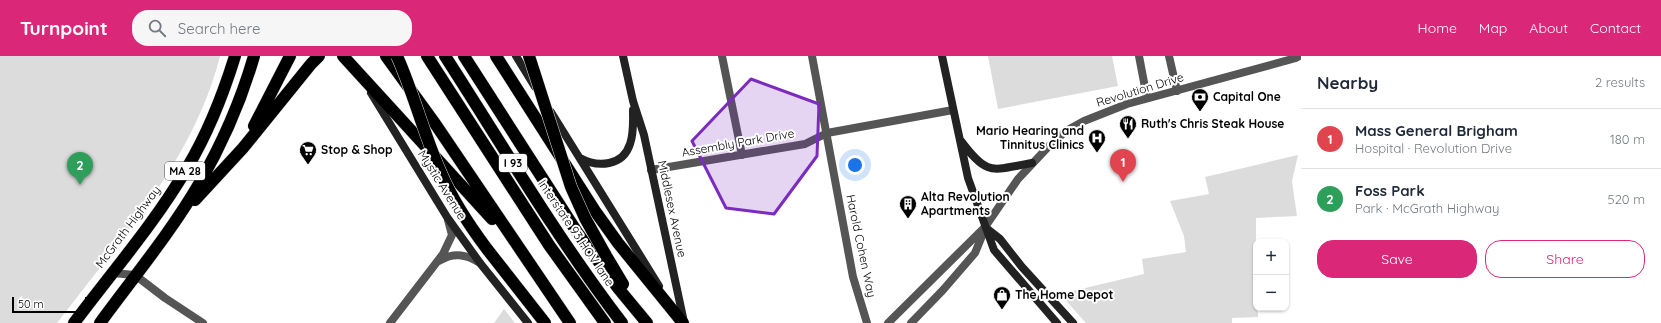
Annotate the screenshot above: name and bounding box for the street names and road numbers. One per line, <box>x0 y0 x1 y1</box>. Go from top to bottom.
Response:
street label: Revolution Drive <box>1094 69 1186 110</box>
street label: Assembly Park Drive <box>680 125 796 160</box>
street label: Mystic Avenue <box>415 147 470 223</box>
road number: I 93 <box>499 154 527 172</box>
street label: Middlesex Avenue <box>655 159 690 259</box>
road number: MA 28 <box>165 162 205 180</box>
street label: Interstate 93 HOV lane <box>535 177 618 289</box>
street label: McGrath Highway <box>92 183 163 271</box>
street label: Harold Cohen Way <box>843 193 880 299</box>

